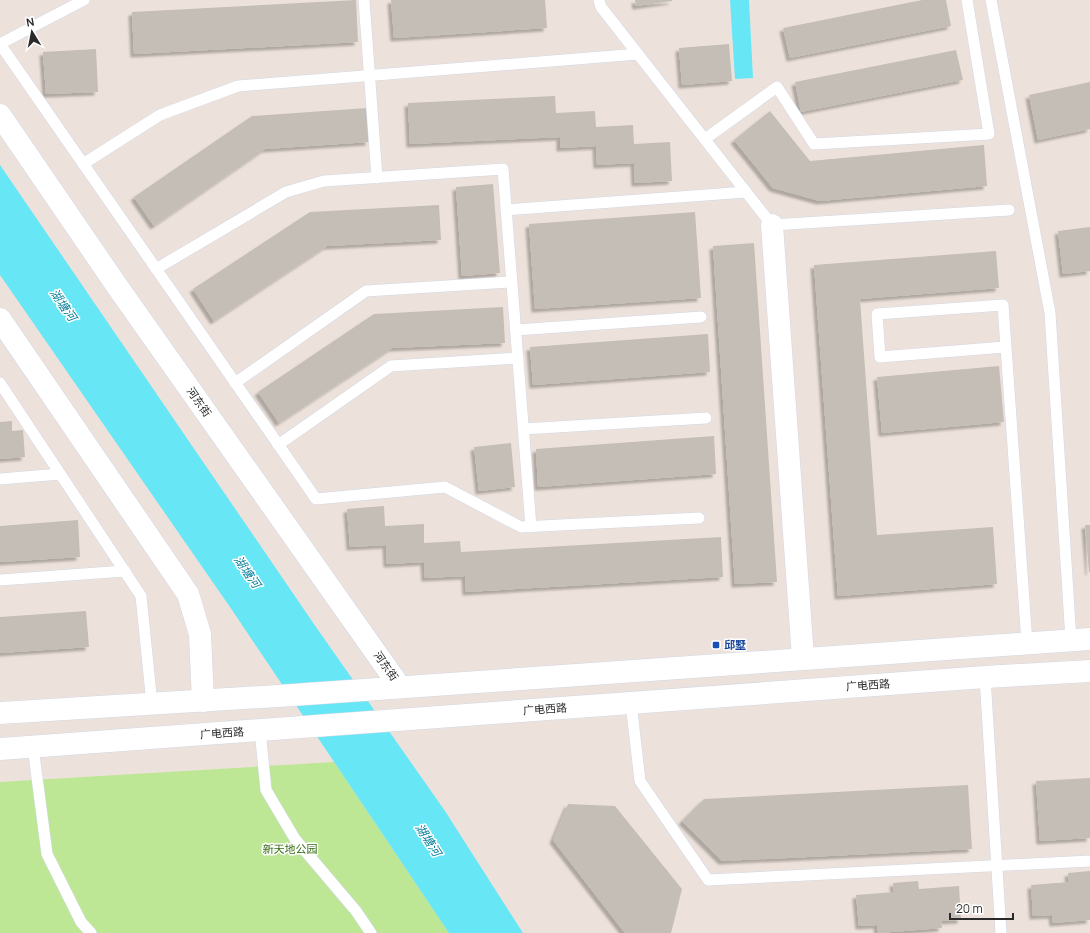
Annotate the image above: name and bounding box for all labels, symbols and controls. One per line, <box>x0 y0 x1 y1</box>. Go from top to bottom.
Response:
north arrow <box>12 12 52 52</box>
text: N <box>25 14 35 30</box>
water label: 湖塘河 <box>46 285 82 326</box>
street label: 河东街 <box>184 384 215 420</box>
water label: 湖塘河 <box>230 552 266 593</box>
place label: 邱墅 <box>724 637 746 652</box>
marker: 邱墅 <box>711 640 721 650</box>
street label: 河东街 <box>371 648 402 684</box>
street label: 广电西路 <box>845 675 890 694</box>
street label: 广电西路 <box>522 699 567 718</box>
street label: 广电西路 <box>199 723 244 742</box>
water label: 湖塘河 <box>411 820 446 861</box>
park label: 新天地公园 <box>263 841 318 856</box>
scale bar <box>950 895 1013 921</box>
text: 20 m <box>956 900 983 917</box>

